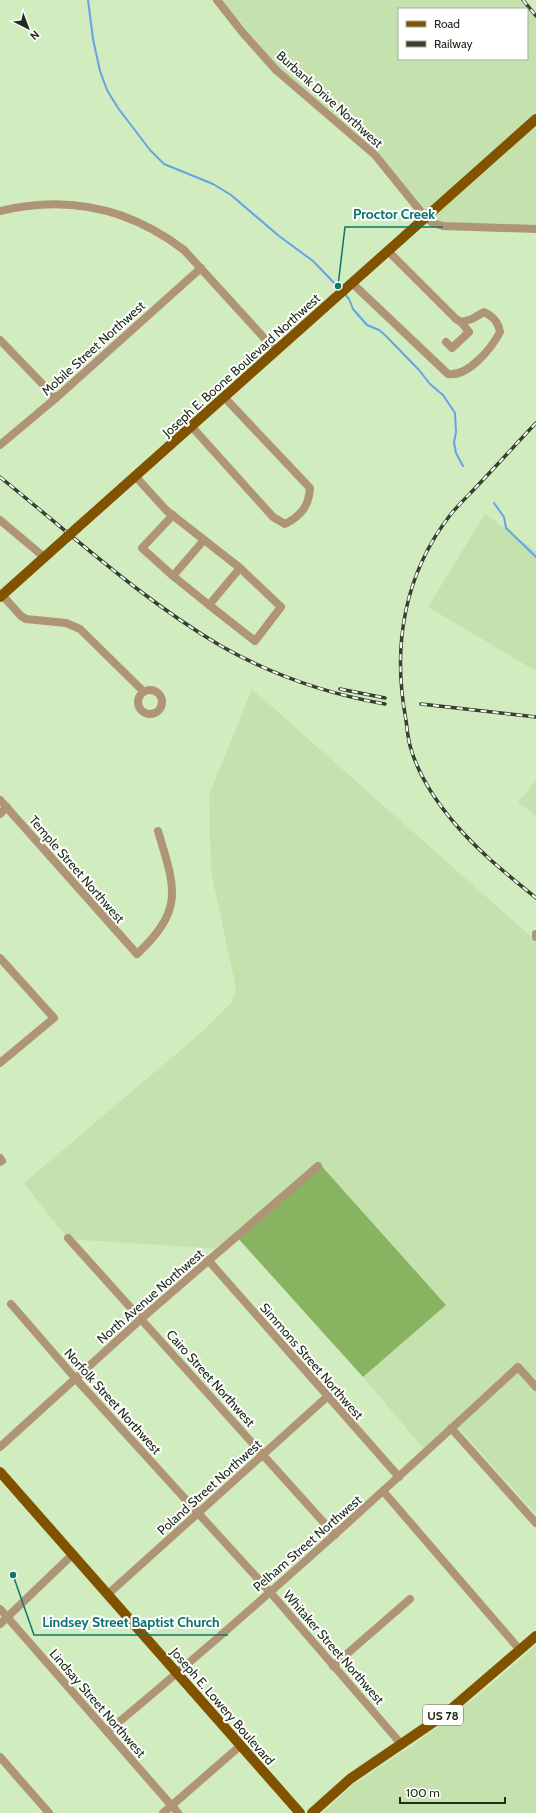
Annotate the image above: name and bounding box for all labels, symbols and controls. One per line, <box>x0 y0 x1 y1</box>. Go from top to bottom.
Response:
north arrow <box>8 8 48 48</box>
legend <box>398 8 528 60</box>
text: Road <box>434 16 460 31</box>
text: N <box>27 28 42 43</box>
text: Railway <box>434 36 472 51</box>
street label: Burbank Drive Northwest <box>274 47 387 151</box>
callout: Proctor Creek <box>345 201 443 227</box>
text: Proctor Creek <box>353 205 435 223</box>
street label: Joseph E. Boone Boulevard Northwest <box>158 290 324 441</box>
street label: Mobile Street Northwest <box>38 297 149 399</box>
street label: Temple Street Northwest <box>26 812 129 927</box>
street label: North Avenue Northwest <box>93 1245 207 1347</box>
street label: Simmons Street Northwest <box>257 1299 367 1423</box>
street label: Cairo Street Northwest <box>163 1326 259 1430</box>
street label: Norfolk Street Northwest <box>61 1345 165 1458</box>
street label: Poland Street Northwest <box>154 1436 265 1538</box>
street label: Pelham Street Northwest <box>250 1491 365 1594</box>
street label: Whitaker Street Northwest <box>280 1587 388 1708</box>
callout: Lindsey Street Baptist Church <box>34 1609 228 1635</box>
text: Lindsey Street Baptist Church <box>42 1613 220 1631</box>
street label: Joseph E. Lowery Boulevard <box>167 1643 278 1768</box>
street label: Lindsay Street Northwest <box>47 1646 150 1761</box>
road number: US 78 <box>423 1705 463 1725</box>
scale bar <box>400 1779 505 1805</box>
text: 100 m <box>406 1785 440 1800</box>

